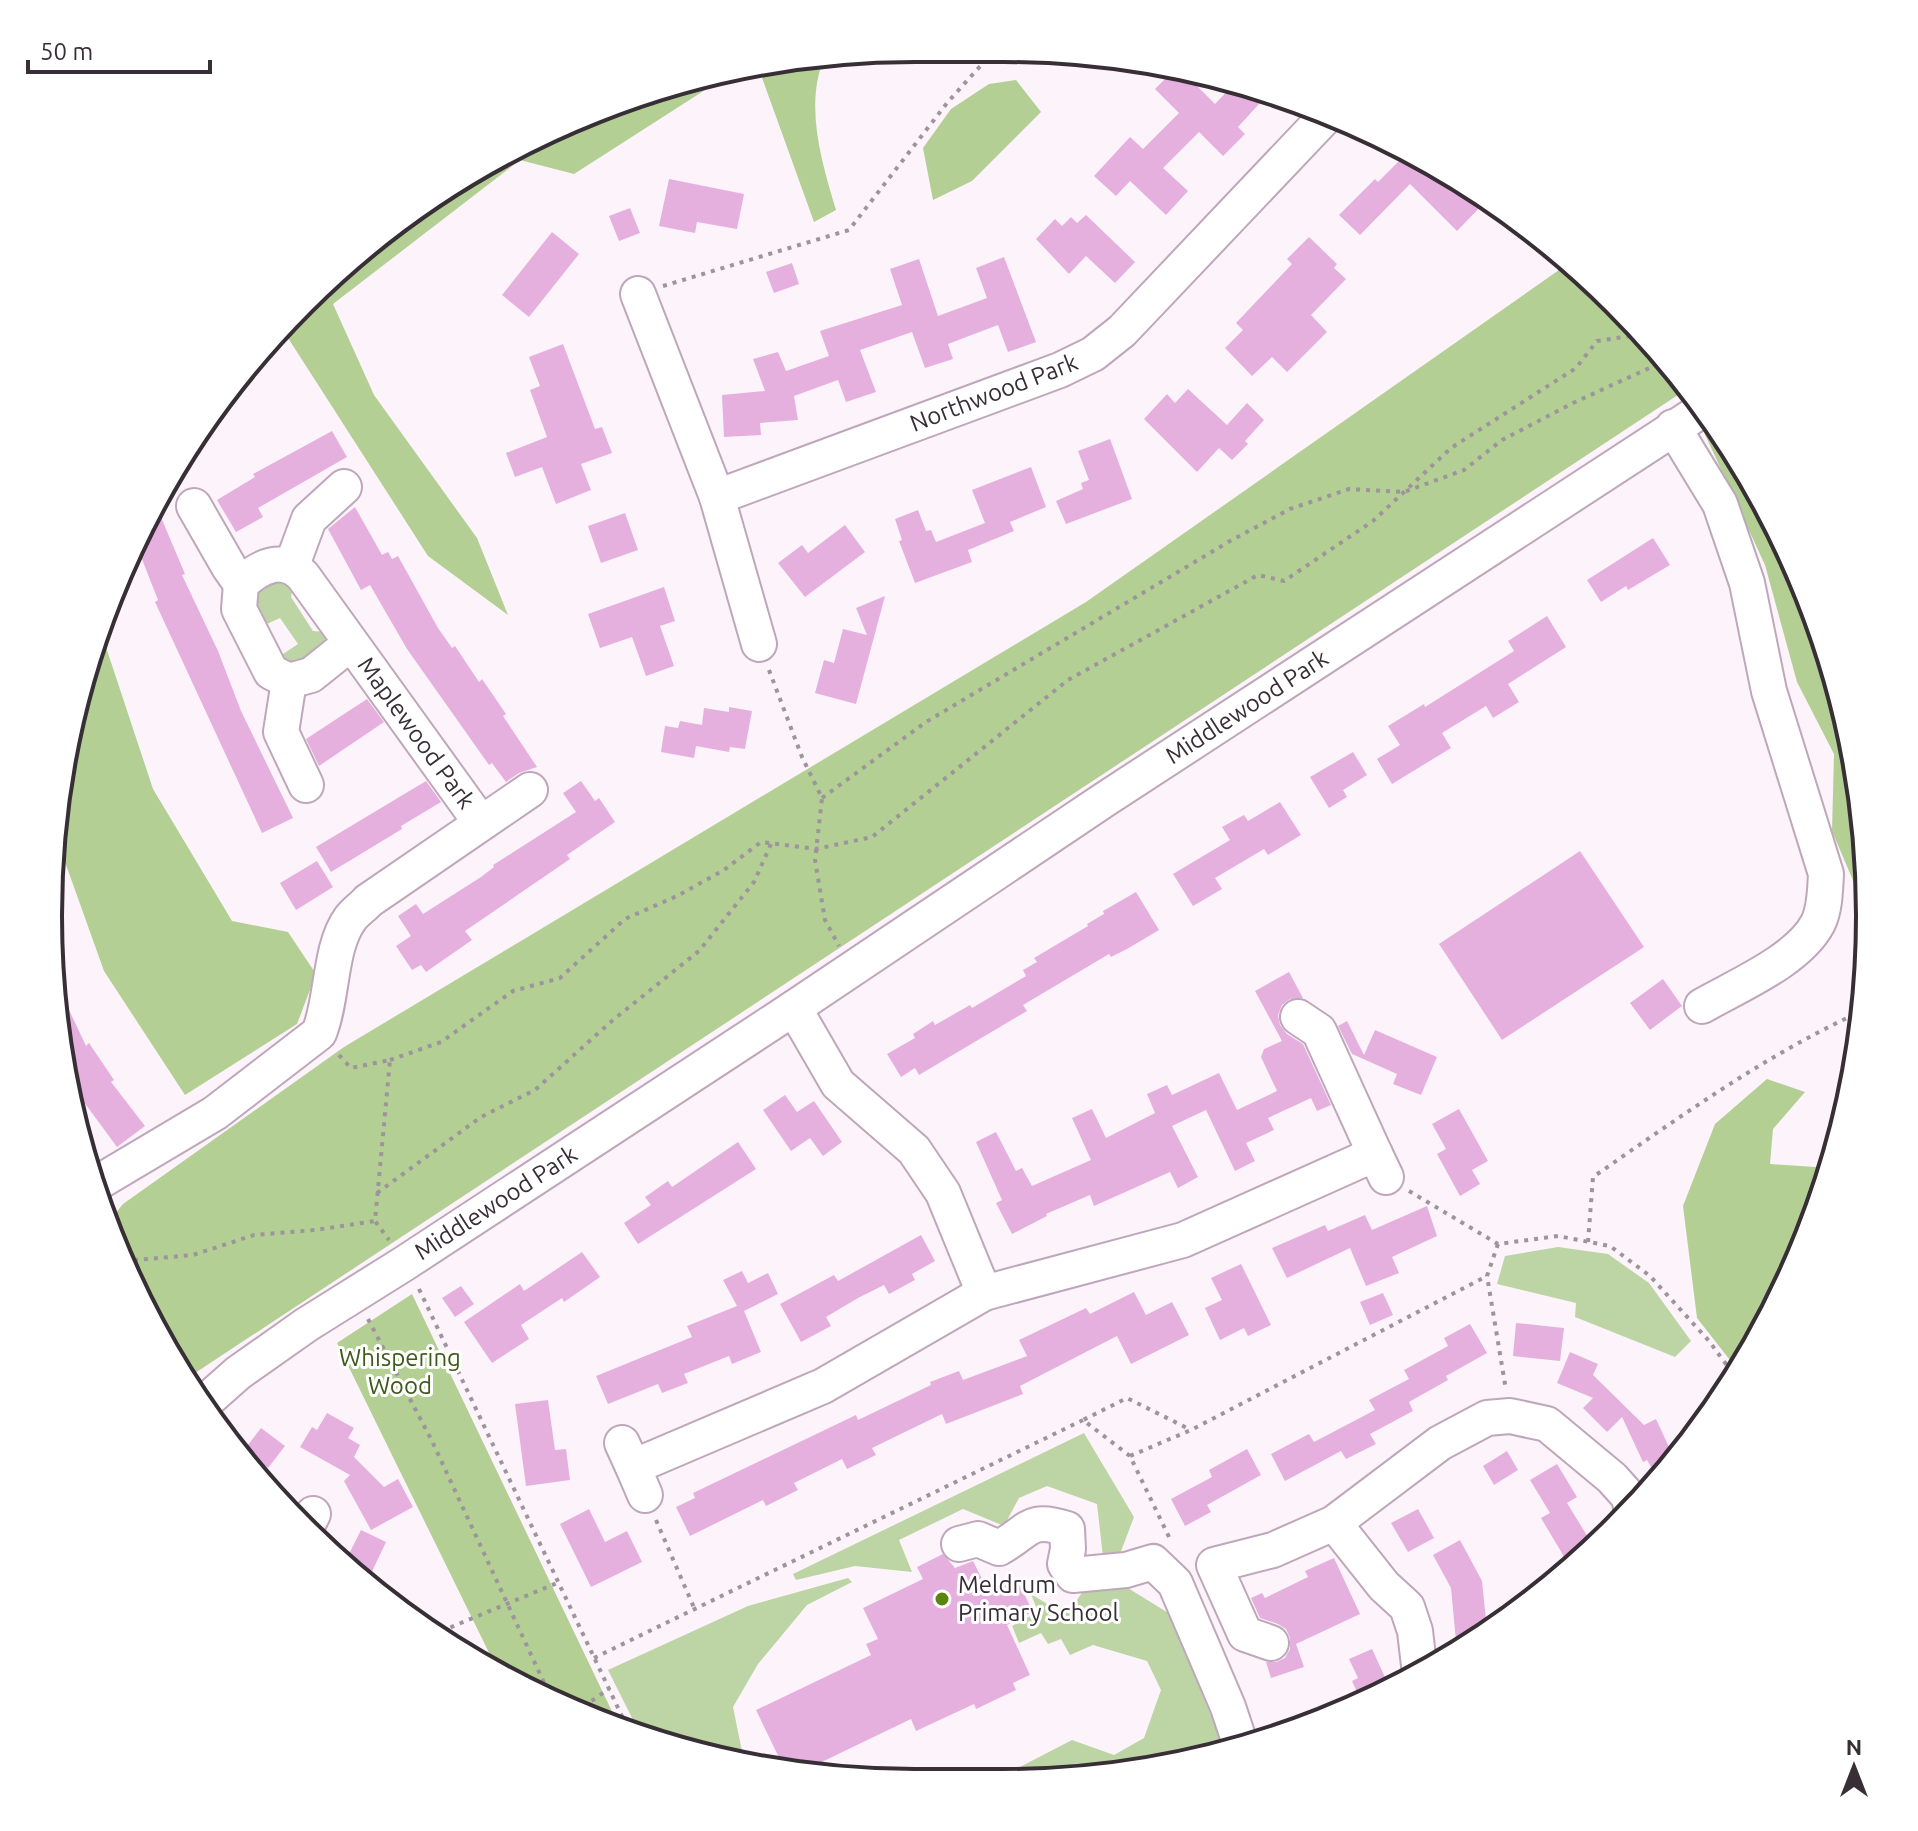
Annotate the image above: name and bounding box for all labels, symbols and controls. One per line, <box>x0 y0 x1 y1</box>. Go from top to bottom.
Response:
scale bar <box>28 24 210 74</box>
text: 50 m <box>40 38 93 65</box>
street label: Northwood Park <box>906 348 1081 437</box>
street label: Middlewood Park <box>1160 644 1333 769</box>
street label: Maplewood Park <box>352 652 480 814</box>
street label: Middlewood Park <box>409 1140 582 1265</box>
park label: Whispering Wood <box>339 1344 461 1399</box>
place label: Meldrum Primary School <box>958 1571 1119 1626</box>
marker: Meldrum Primary School <box>933 1590 951 1608</box>
north arrow <box>1814 1727 1894 1807</box>
text: N <box>1846 1734 1862 1759</box>

